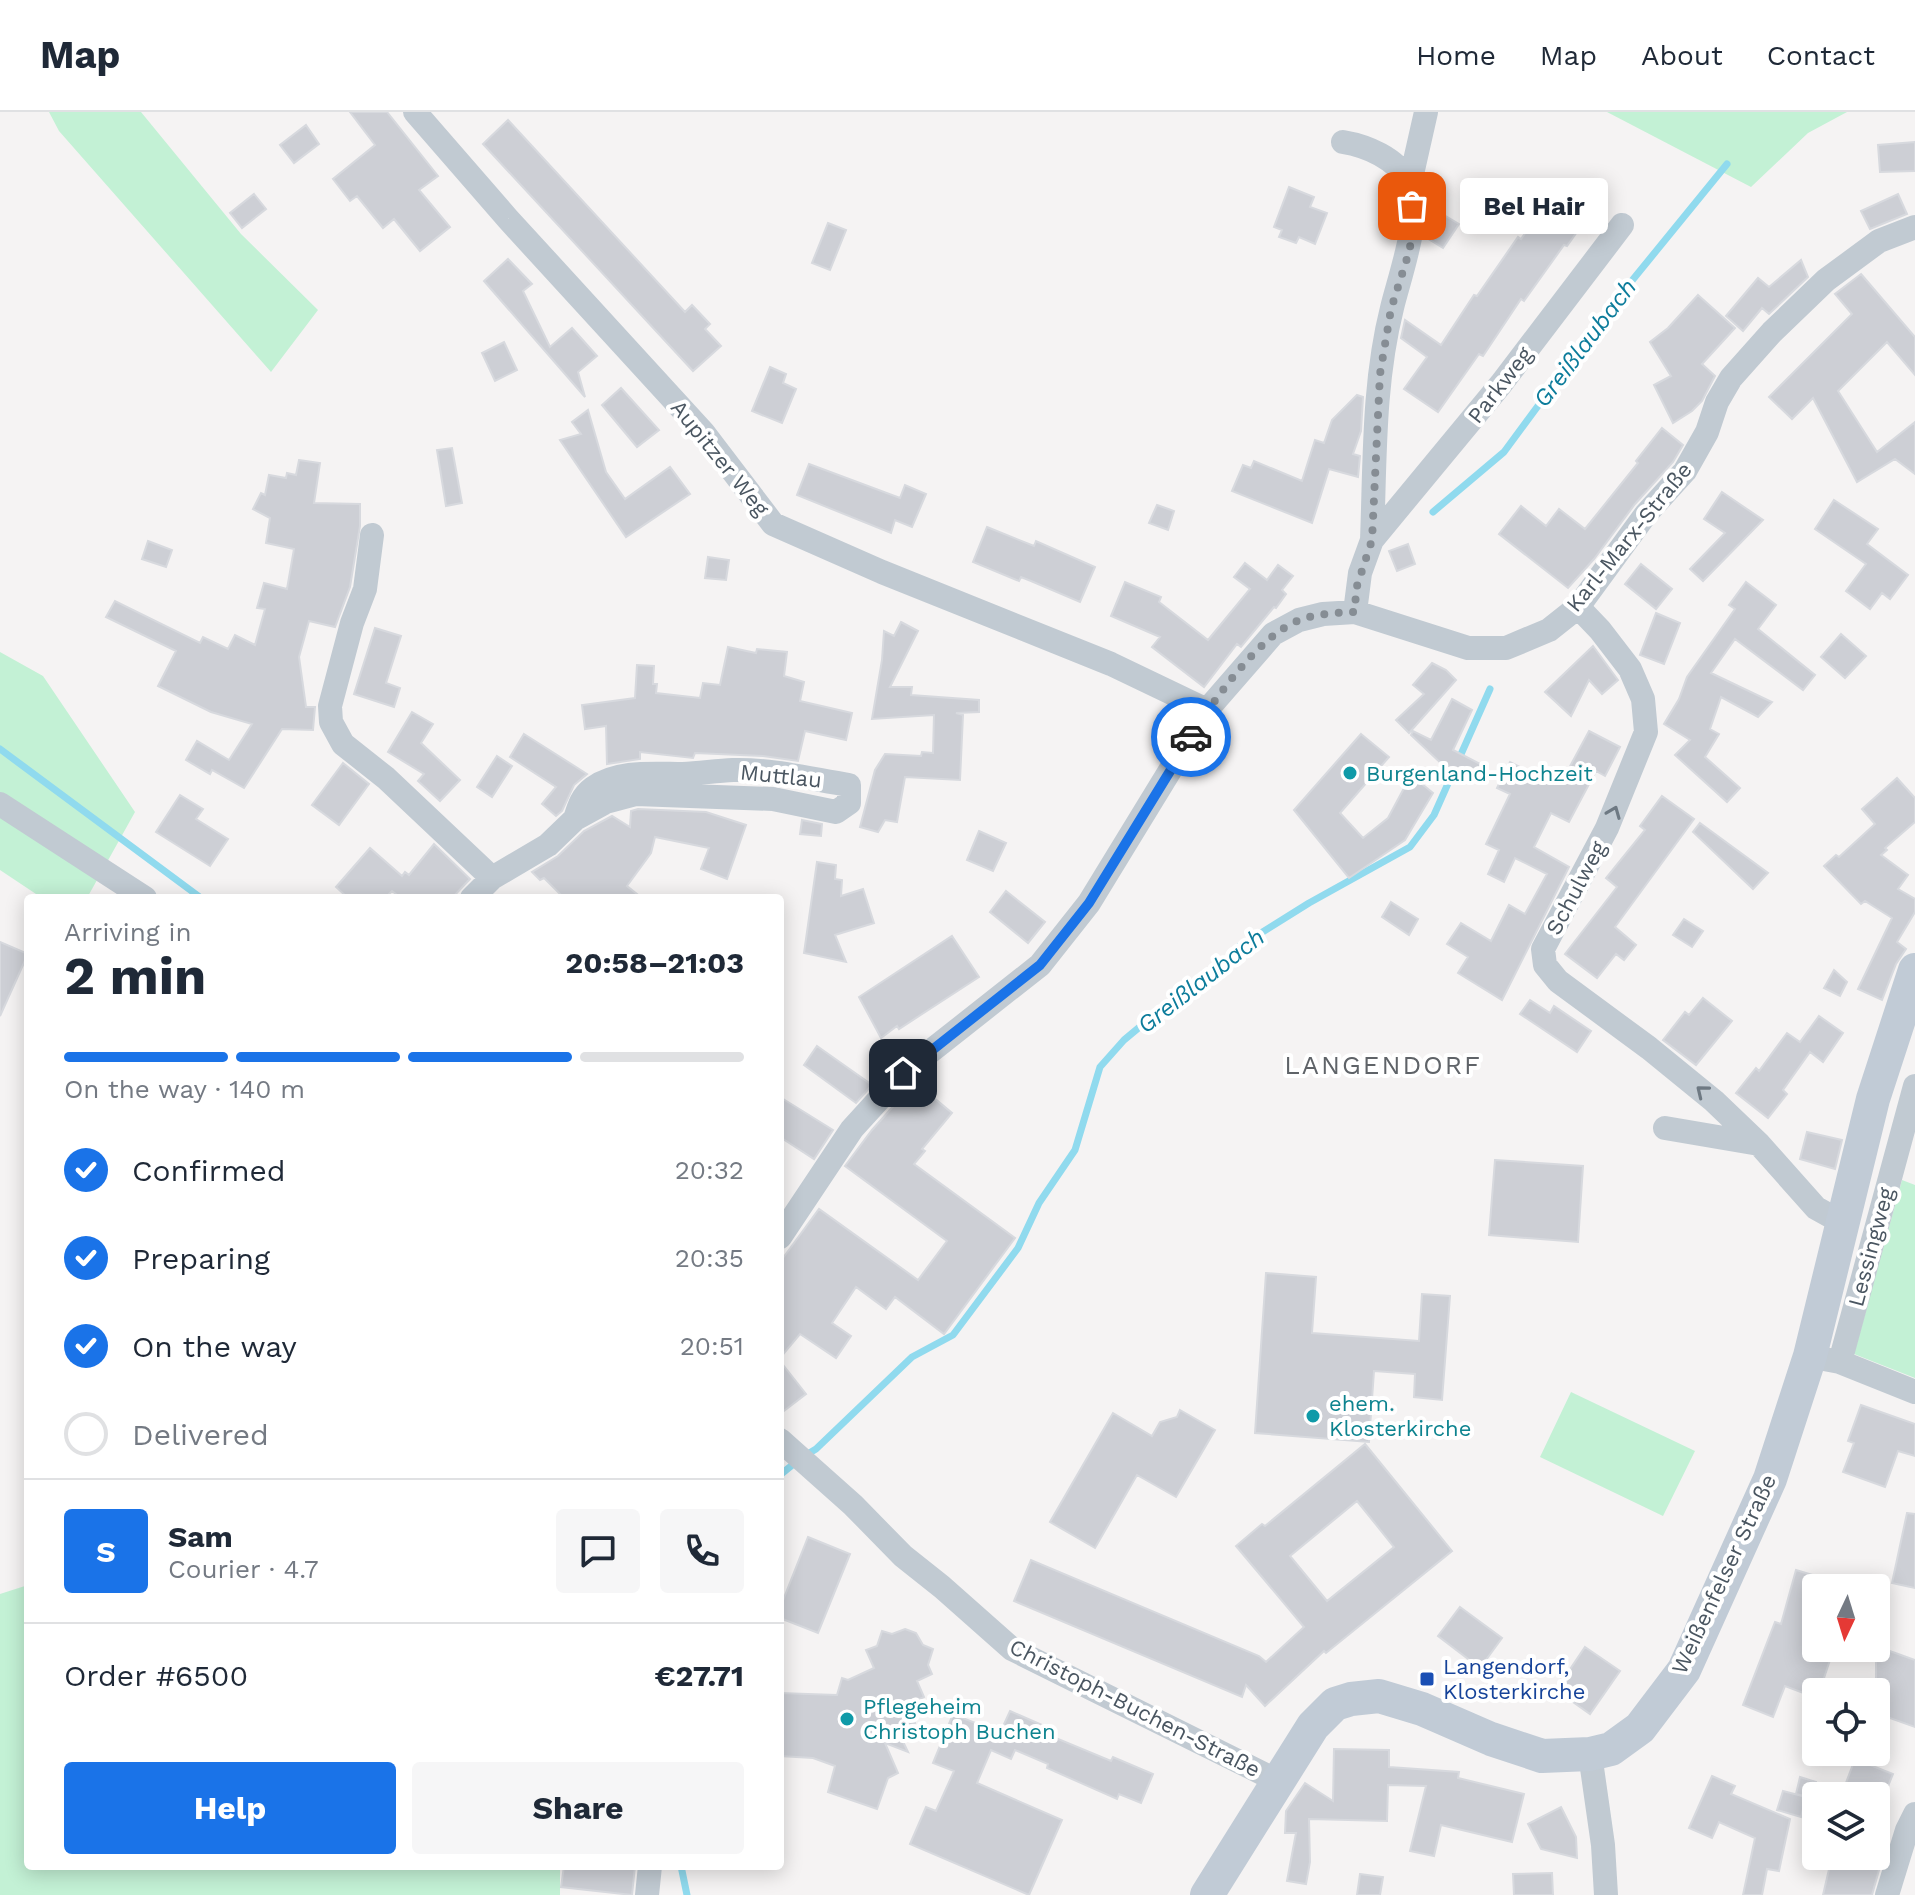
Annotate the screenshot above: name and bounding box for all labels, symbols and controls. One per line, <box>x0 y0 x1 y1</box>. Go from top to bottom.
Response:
text: Map <box>40 33 120 77</box>
text: Home <box>1416 39 1496 72</box>
text: Map <box>1540 39 1597 72</box>
text: About <box>1641 39 1723 72</box>
text: Contact <box>1767 39 1875 72</box>
pin <box>1378 172 1446 240</box>
callout: Bel Hair <box>1460 178 1608 234</box>
icon: bag <box>1390 184 1434 228</box>
text: Bel Hair <box>1483 191 1585 221</box>
water label: Greißlaubach <box>1528 273 1642 413</box>
street label: Parkweg <box>1463 342 1538 428</box>
street label: Aupitzer Weg <box>666 395 774 521</box>
street label: Karl-Marx-Straße <box>1561 457 1697 617</box>
courier <box>1151 697 1231 777</box>
icon: car <box>1169 715 1213 759</box>
street label: Muttlau <box>739 759 823 793</box>
place label: Burgenland-Hochzeit <box>1366 761 1593 786</box>
marker: Burgenland-Hochzeit <box>1341 764 1359 782</box>
one-way arrow <box>1604 806 1620 820</box>
street label: Schulweg <box>1541 837 1611 939</box>
text: Arriving in <box>64 917 192 947</box>
water label: Greißlaubach <box>1132 923 1270 1039</box>
text: 20:58–21:03 <box>565 945 744 980</box>
text: 2 min <box>64 946 206 1007</box>
pin <box>869 1039 937 1107</box>
district label: LANGENDORF <box>1284 1050 1482 1080</box>
icon: home <box>881 1051 925 1095</box>
text: On the way · 140 m <box>64 1074 305 1104</box>
one-way arrow <box>1696 1086 1711 1101</box>
icon: check <box>64 1148 108 1192</box>
text: Confirmed <box>132 1153 286 1188</box>
text: 20:32 <box>675 1155 744 1185</box>
street label: Lessingweg <box>1843 1185 1899 1309</box>
icon: check <box>64 1236 108 1280</box>
text: Preparing <box>132 1241 270 1276</box>
text: 20:35 <box>675 1243 744 1273</box>
icon: check <box>64 1324 108 1368</box>
text: On the way <box>132 1329 297 1364</box>
text: 20:51 <box>680 1331 744 1361</box>
place label: ehem. Klosterkirche <box>1329 1391 1471 1441</box>
marker: ehem. Klosterkirche <box>1304 1407 1322 1425</box>
text: Delivered <box>132 1417 269 1452</box>
street label: Weißenfelser Straße <box>1667 1470 1781 1678</box>
button: chat <box>556 1509 640 1593</box>
button: phone <box>660 1509 744 1593</box>
text: Sam <box>168 1519 233 1554</box>
text: S <box>96 1534 116 1569</box>
text: Courier · 4.7 <box>168 1554 318 1584</box>
north arrow <box>1802 1574 1890 1662</box>
map controls <box>1802 1574 1890 1870</box>
street label: Christoph-Buchen-Straße <box>1006 1634 1264 1782</box>
place label: Langendorf, Klosterkirche <box>1443 1654 1585 1704</box>
text: Order #6500 <box>64 1658 248 1693</box>
text: €27.71 <box>654 1658 744 1693</box>
marker: Langendorf, Klosterkirche <box>1418 1670 1436 1688</box>
button: locate <box>1802 1678 1890 1766</box>
place label: Pflegeheim Christoph Buchen <box>863 1694 1056 1744</box>
marker: Pflegeheim Christoph Buchen <box>838 1710 856 1728</box>
button: Help <box>64 1762 396 1854</box>
button: Share <box>412 1762 744 1854</box>
button: layers <box>1802 1782 1890 1870</box>

